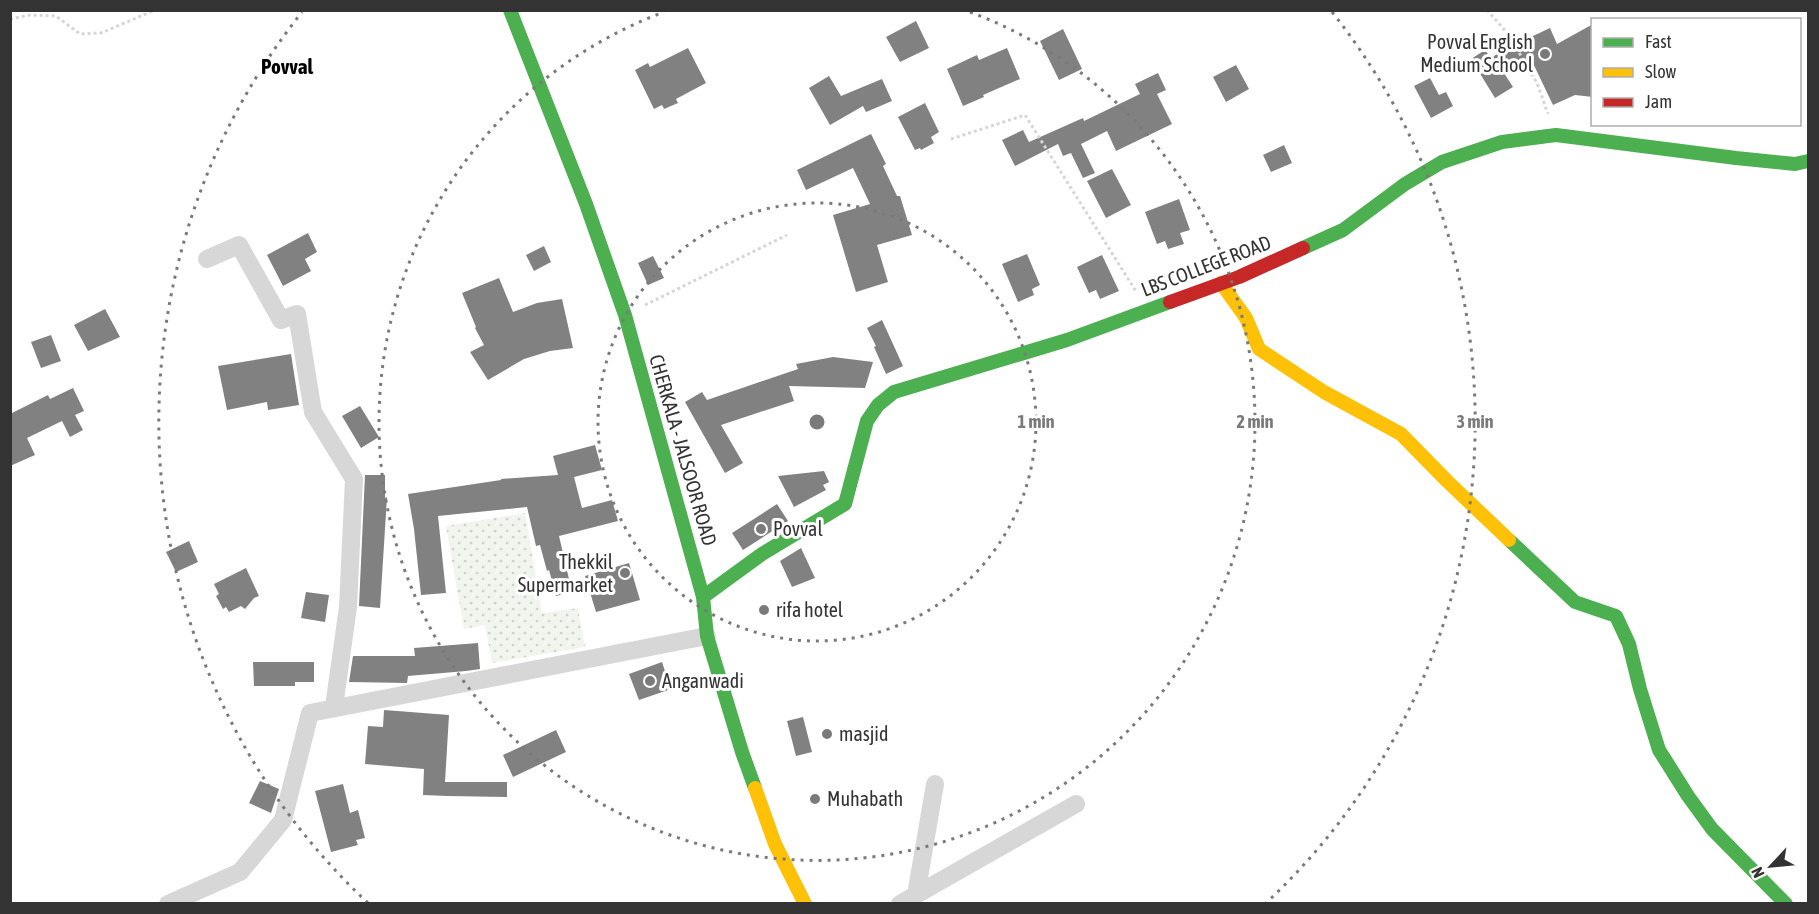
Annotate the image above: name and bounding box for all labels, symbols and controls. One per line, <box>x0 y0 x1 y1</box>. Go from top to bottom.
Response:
legend <box>1591 18 1801 126</box>
place label: Povval English Medium School <box>1420 30 1534 76</box>
text: Fast <box>1645 31 1672 52</box>
marker: Povval English Medium School <box>1538 47 1552 61</box>
district label: Povval <box>261 54 314 78</box>
text: Slow <box>1645 61 1676 82</box>
text: Jam <box>1645 91 1672 112</box>
street label: LBS COLLEGE ROAD <box>1138 230 1274 301</box>
street label: CHERKALA - JALSOOR ROAD <box>645 352 722 548</box>
text: 1 min <box>1018 411 1055 432</box>
text: 2 min <box>1237 411 1274 432</box>
text: 3 min <box>1457 411 1494 432</box>
centre of rings <box>807 412 827 432</box>
place label: Povval <box>773 517 823 540</box>
marker: Povval <box>754 522 768 536</box>
place label: Thekkil Supermarket <box>518 550 614 596</box>
marker: Thekkil Supermarket <box>618 566 632 580</box>
place label: rifa hotel <box>776 598 844 621</box>
marker: rifa hotel <box>757 603 771 617</box>
place label: Anganwadi <box>662 669 744 692</box>
marker: Anganwadi <box>643 674 657 688</box>
place label: masjid <box>839 722 888 745</box>
marker: masjid <box>820 727 834 741</box>
place label: Muhabath <box>827 787 903 810</box>
marker: Muhabath <box>808 792 822 806</box>
north arrow <box>1741 836 1801 896</box>
text: N <box>1747 864 1768 881</box>

